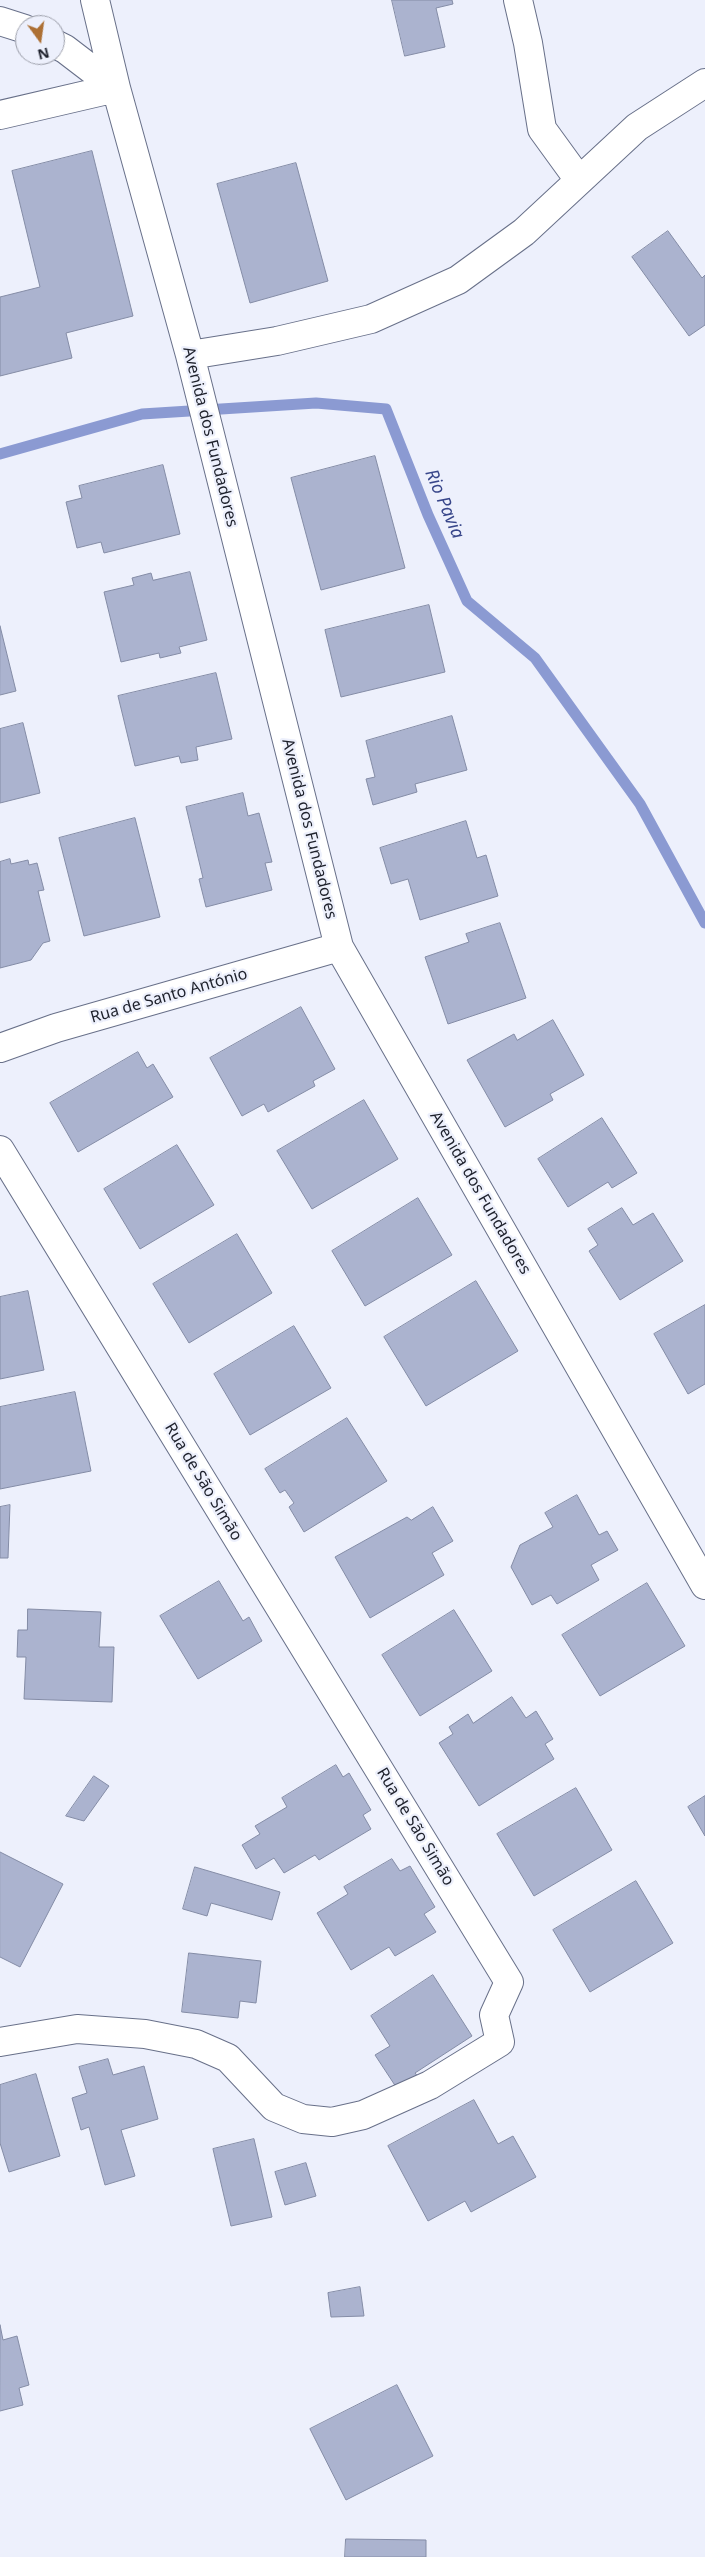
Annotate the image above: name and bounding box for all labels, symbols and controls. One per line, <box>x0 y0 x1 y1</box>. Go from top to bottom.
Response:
north arrow <box>15 15 65 65</box>
text: N <box>36 43 51 65</box>
street label: Avenida dos Fundadores <box>178 345 242 529</box>
water label: Rio Pavia <box>420 466 468 542</box>
street label: Avenida dos Fundadores <box>277 737 341 921</box>
street label: Rua de Santo António <box>88 964 250 1028</box>
street label: Avenida dos Fundadores <box>425 1108 535 1278</box>
street label: Rua de São Simão <box>160 1420 246 1544</box>
street label: Rua de São Simão <box>372 1765 458 1889</box>

